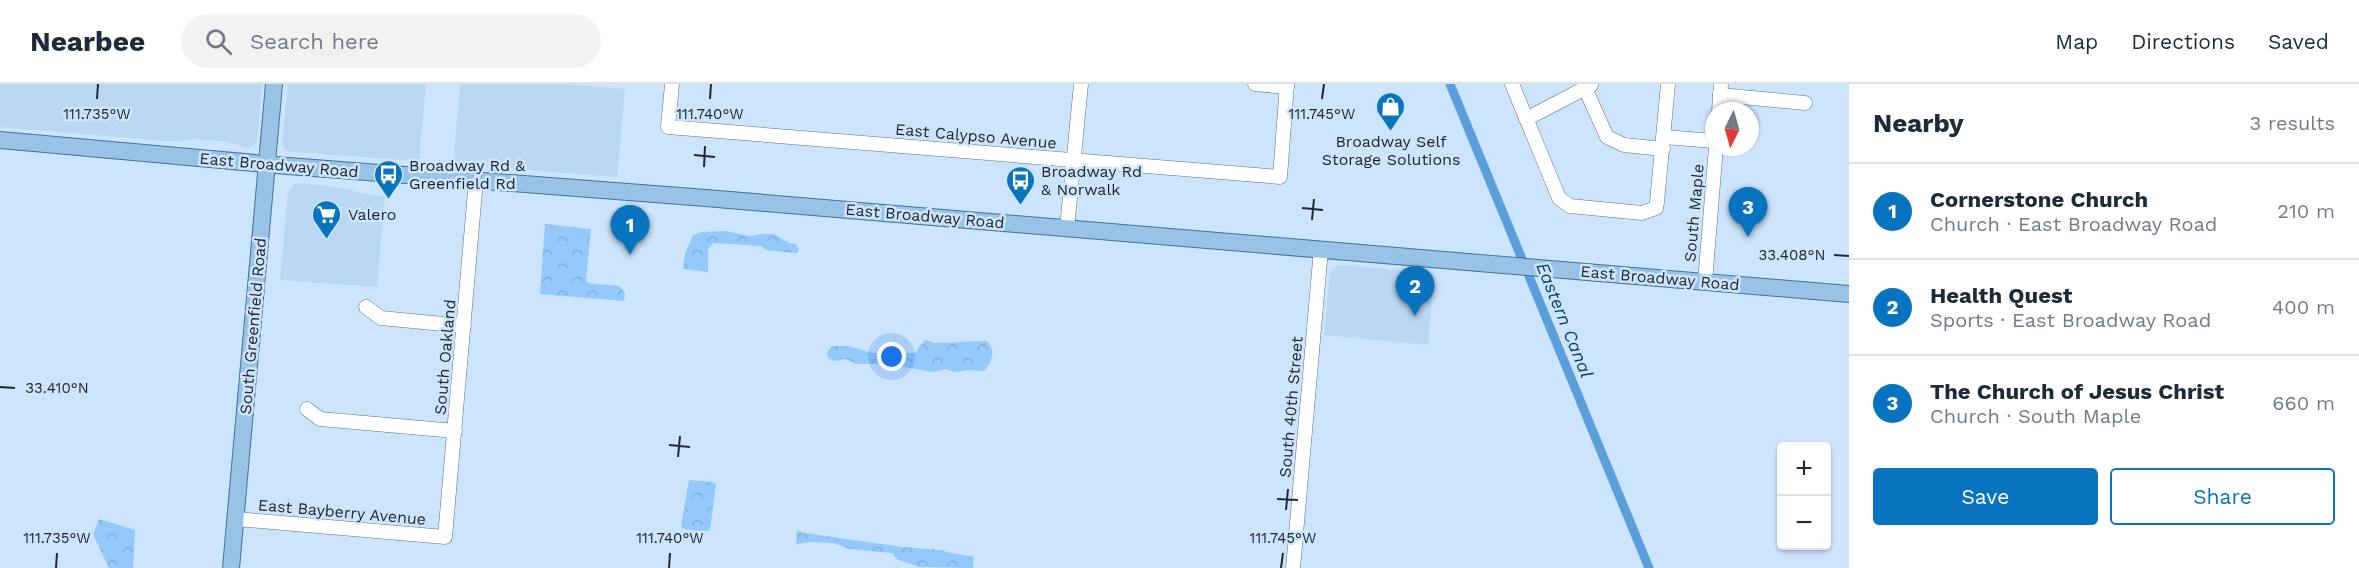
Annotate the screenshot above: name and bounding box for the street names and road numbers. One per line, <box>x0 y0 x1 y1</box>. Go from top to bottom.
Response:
street label: East Calypso Avenue <box>894 119 1058 153</box>
street label: East Broadway Road <box>199 149 359 181</box>
street label: South Maple <box>1680 163 1708 263</box>
street label: East Broadway Road <box>845 200 1005 232</box>
street label: South Greenfield Road <box>236 237 270 415</box>
street label: East Broadway Road <box>1580 262 1740 294</box>
street label: South Oakland <box>430 299 460 415</box>
street label: South 40th Street <box>1275 335 1307 478</box>
street label: East Bayberry Avenue <box>257 495 427 529</box>

